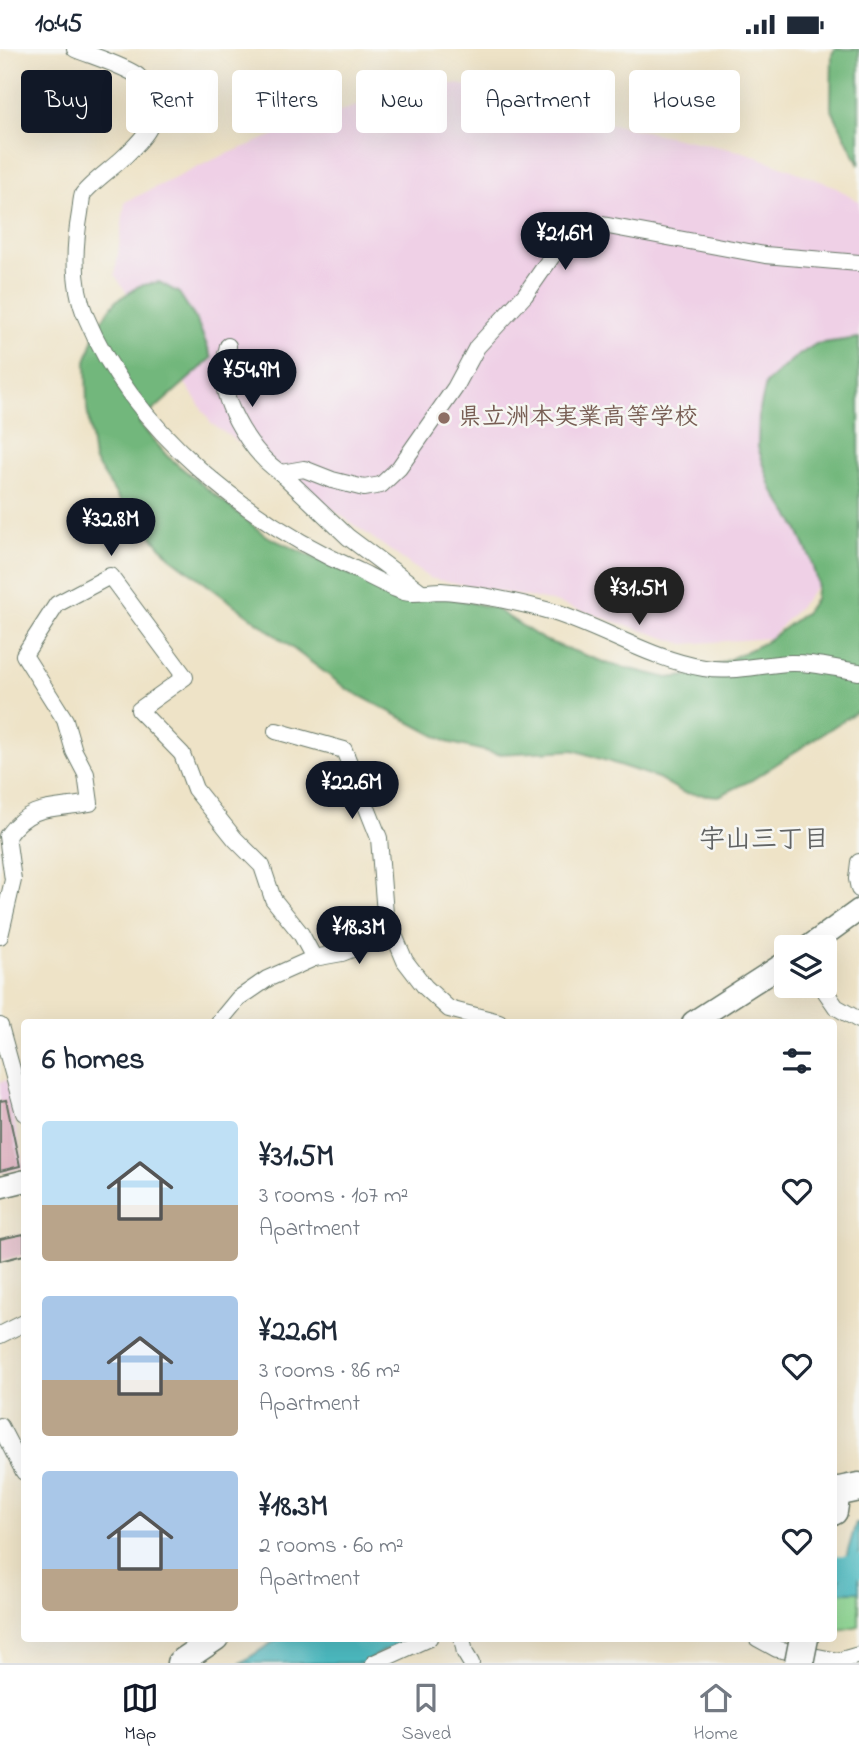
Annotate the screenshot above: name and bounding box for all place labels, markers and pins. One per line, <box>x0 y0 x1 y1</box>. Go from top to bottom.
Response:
pin: ¥21.6M <box>508 213 622 272</box>
pin: ¥54.9M <box>195 349 309 409</box>
place label: 県立洲本実業高等学校 <box>458 401 698 436</box>
marker: 県立洲本実業高等学校 <box>436 410 452 426</box>
pin: ¥32.8M <box>54 498 168 558</box>
pin: ¥31.5M <box>582 567 696 627</box>
pin: ¥22.6M <box>295 761 409 821</box>
pin: ¥18.3M <box>302 907 416 966</box>

